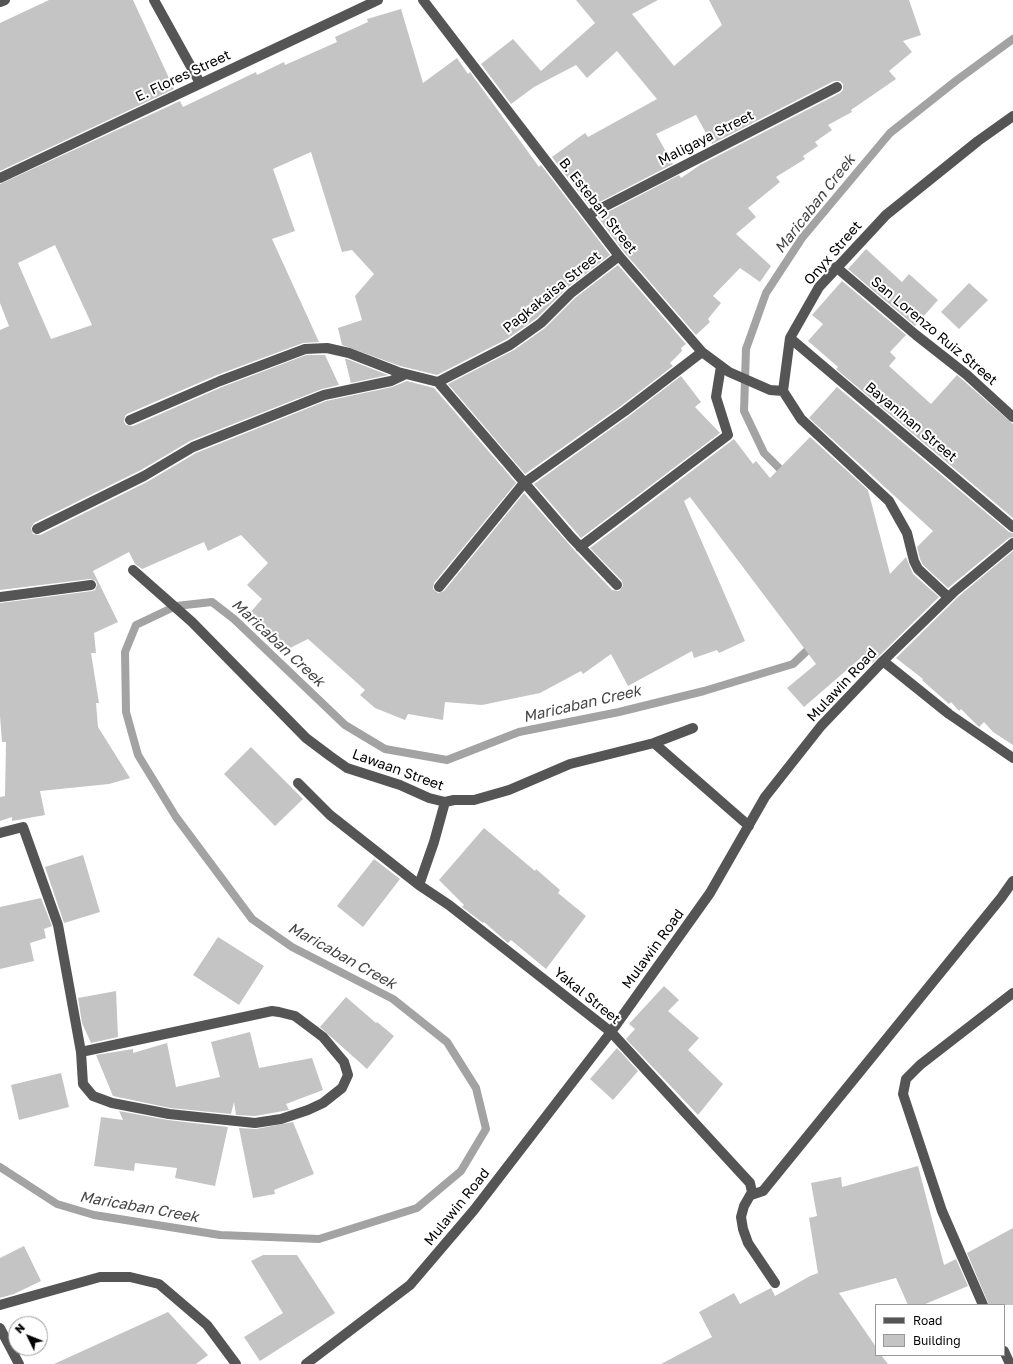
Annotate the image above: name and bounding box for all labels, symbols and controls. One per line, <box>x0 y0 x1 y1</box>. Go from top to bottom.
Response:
street label: E. Flores Street <box>133 47 233 105</box>
street label: Maligaya Street <box>656 107 756 169</box>
water label: Maricaban Creek <box>771 151 859 257</box>
street label: B. Esteban Street <box>555 155 641 257</box>
street label: Onyx Street <box>801 218 865 288</box>
street label: Pagkakaisa Street <box>500 247 604 337</box>
street label: San Lorenzo Ruiz Street <box>867 273 1001 389</box>
street label: Bayanihan Street <box>862 379 960 465</box>
water label: Maricaban Creek <box>228 595 328 691</box>
street label: Mulawin Road <box>804 645 880 725</box>
water label: Maricaban Creek <box>521 682 643 726</box>
street label: Lawaan Street <box>350 746 446 794</box>
street label: Mulawin Road <box>619 906 687 992</box>
water label: Maricaban Creek <box>285 919 399 993</box>
street label: Yakal Street <box>550 964 624 1028</box>
street label: Mulawin Road <box>421 1165 493 1249</box>
water label: Maricaban Creek <box>78 1188 200 1226</box>
legend <box>875 1304 1005 1356</box>
text: Road <box>913 1313 942 1328</box>
north arrow <box>8 1316 48 1356</box>
text: N <box>12 1321 27 1336</box>
text: Building <box>913 1333 961 1348</box>

